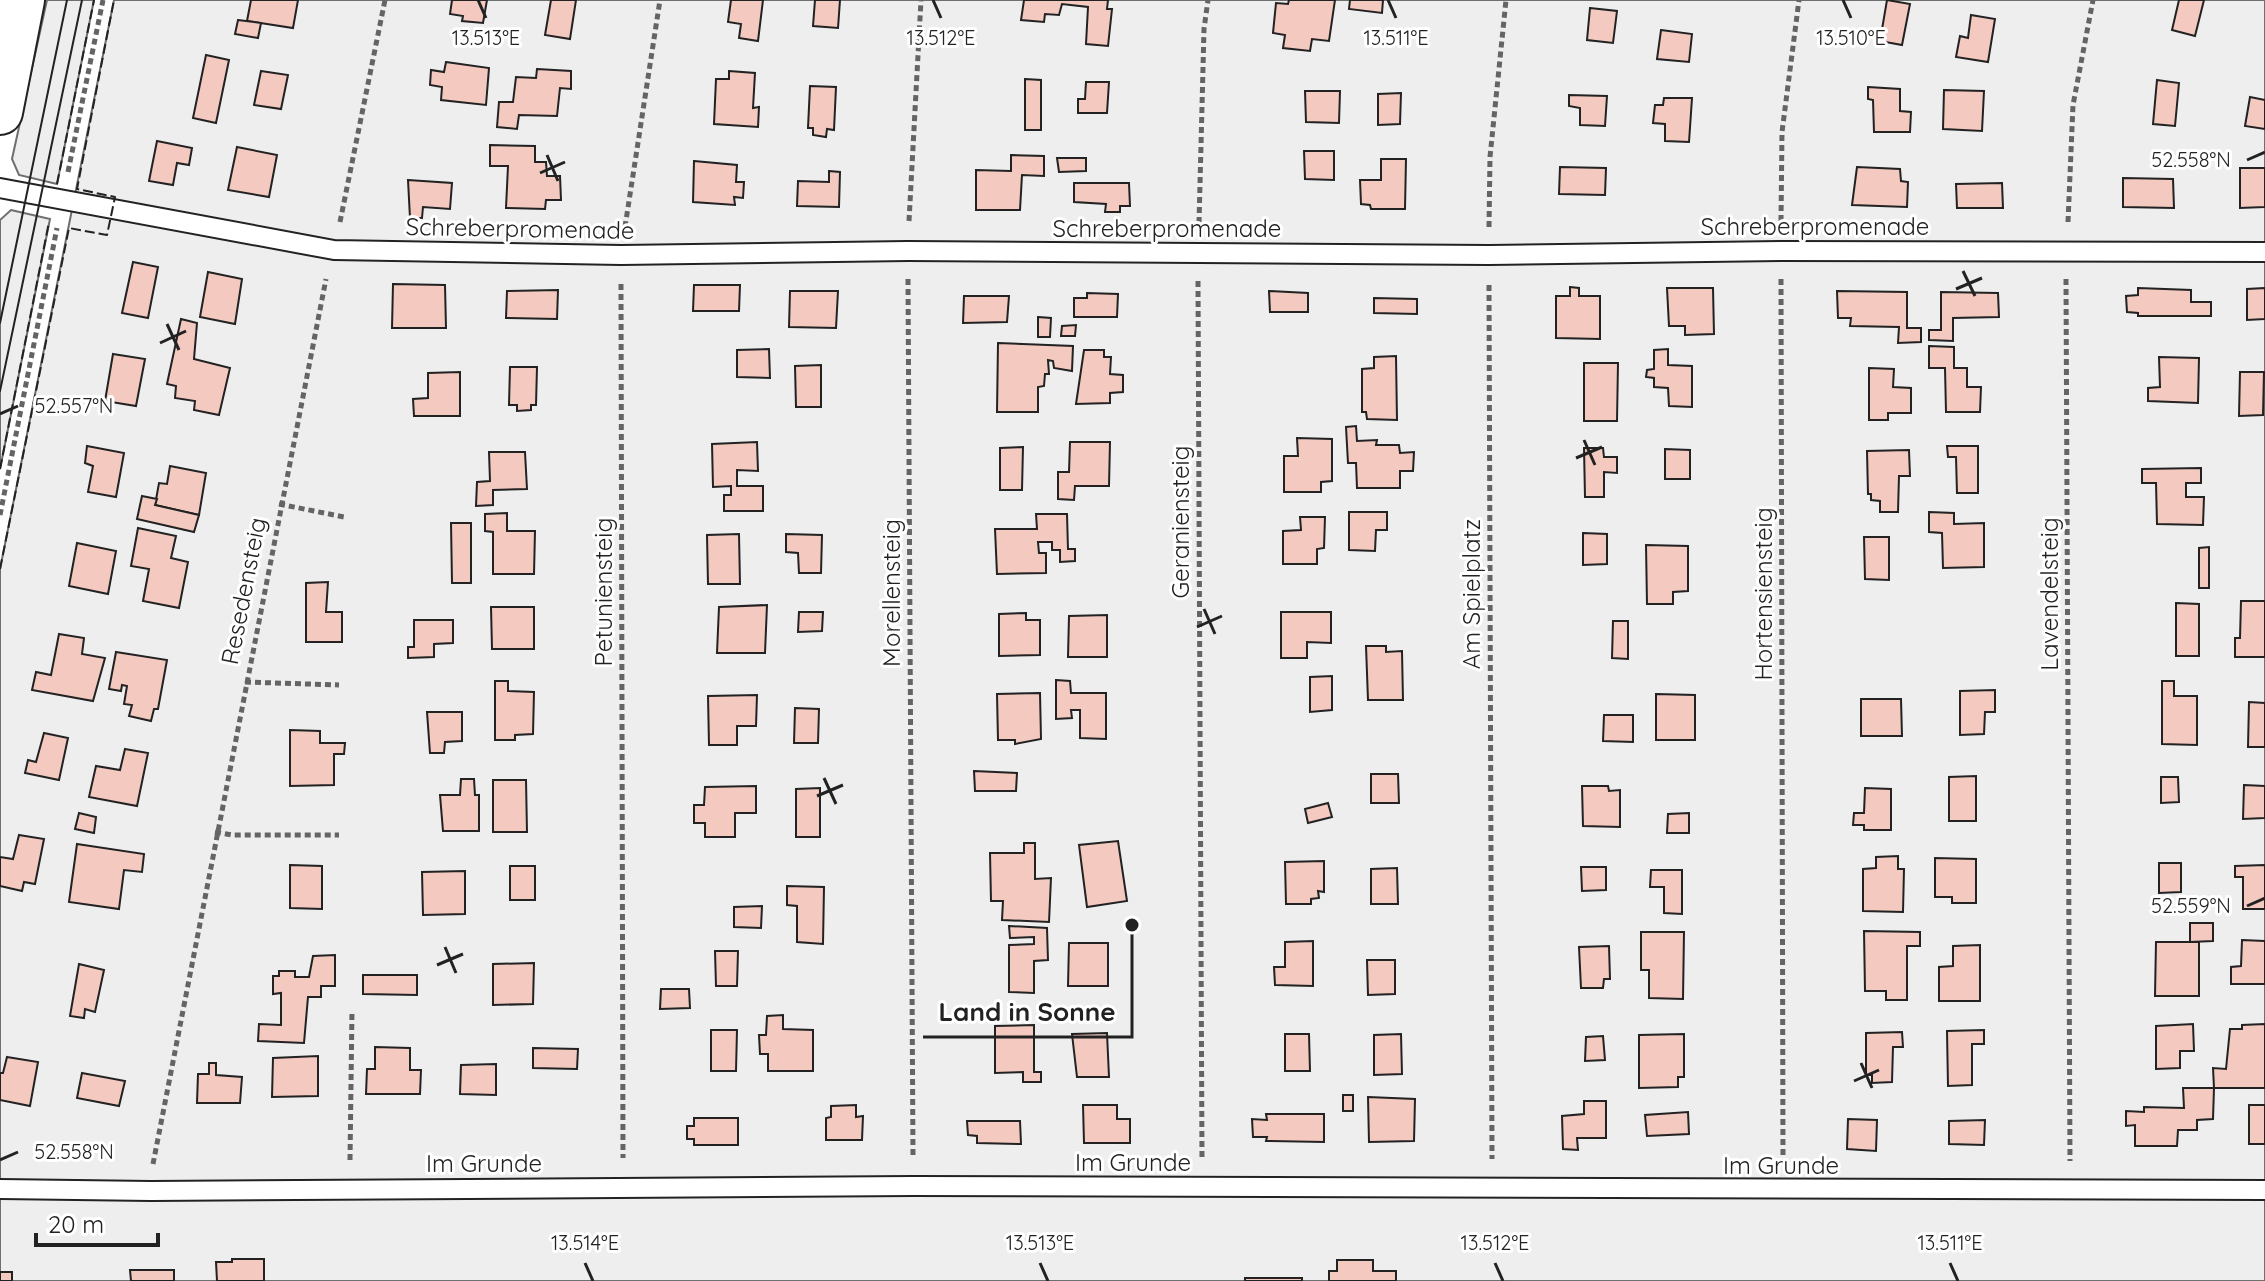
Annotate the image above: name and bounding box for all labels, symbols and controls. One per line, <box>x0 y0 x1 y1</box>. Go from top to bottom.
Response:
text: 13.513°E <box>452 25 520 50</box>
text: 13.512°E <box>907 25 975 50</box>
text: 13.511°E <box>1363 25 1429 50</box>
text: 13.510°E <box>1816 25 1886 50</box>
text: 52.558°N <box>2151 147 2231 172</box>
street label: Schreberpromenade <box>405 211 635 245</box>
street label: Schreberpromenade <box>1701 211 1929 241</box>
street label: Schreberpromenade <box>1053 213 1281 243</box>
text: 52.557°N <box>35 393 113 418</box>
street label: Geraniensteig <box>1165 445 1195 599</box>
street label: Hortensiensteig <box>1748 507 1778 681</box>
street label: Resedensteig <box>214 515 272 667</box>
street label: Lavendelsteig <box>2034 517 2064 671</box>
street label: Petuniensteig <box>588 518 618 666</box>
street label: Morellensteig <box>876 519 906 667</box>
street label: Am Spielplatz <box>1456 519 1486 669</box>
text: 52.559°N <box>2151 893 2231 918</box>
callout: Land in Sonne <box>923 987 1132 1037</box>
text: Land in Sonne <box>938 995 1116 1028</box>
text: 52.558°N <box>34 1139 114 1164</box>
street label: Im Grunde <box>1075 1147 1191 1177</box>
street label: Im Grunde <box>426 1148 542 1178</box>
street label: Im Grunde <box>1723 1150 1839 1180</box>
scale bar <box>36 1197 158 1247</box>
text: 20 m <box>48 1209 104 1239</box>
text: 13.514°E <box>551 1230 619 1255</box>
text: 13.513°E <box>1006 1230 1074 1255</box>
text: 13.512°E <box>1461 1230 1529 1255</box>
text: 13.511°E <box>1917 1230 1983 1255</box>

